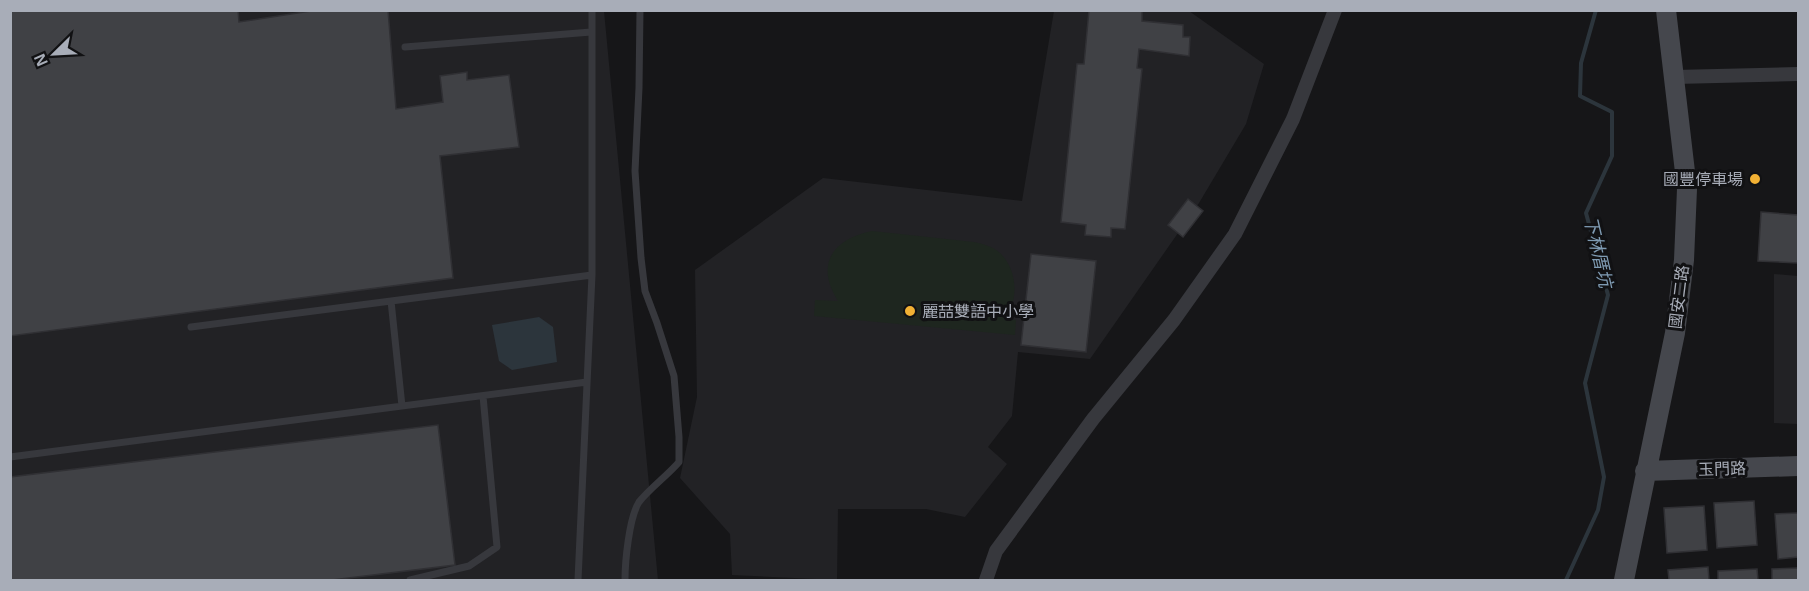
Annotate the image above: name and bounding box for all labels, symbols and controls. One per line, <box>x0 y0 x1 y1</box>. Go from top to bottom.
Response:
north arrow <box>24 24 84 84</box>
text: N <box>31 51 51 69</box>
place label: 國豐停車場 <box>1663 171 1743 188</box>
marker: 國豐停車場 <box>1748 172 1762 186</box>
water label: 下林厝坑 <box>1580 215 1617 292</box>
street label: 國安二路 <box>1667 264 1691 330</box>
place label: 麗喆雙語中小學 <box>922 303 1034 320</box>
marker: 麗喆雙語中小學 <box>903 304 917 318</box>
street label: 玉門路 <box>1698 460 1746 478</box>

